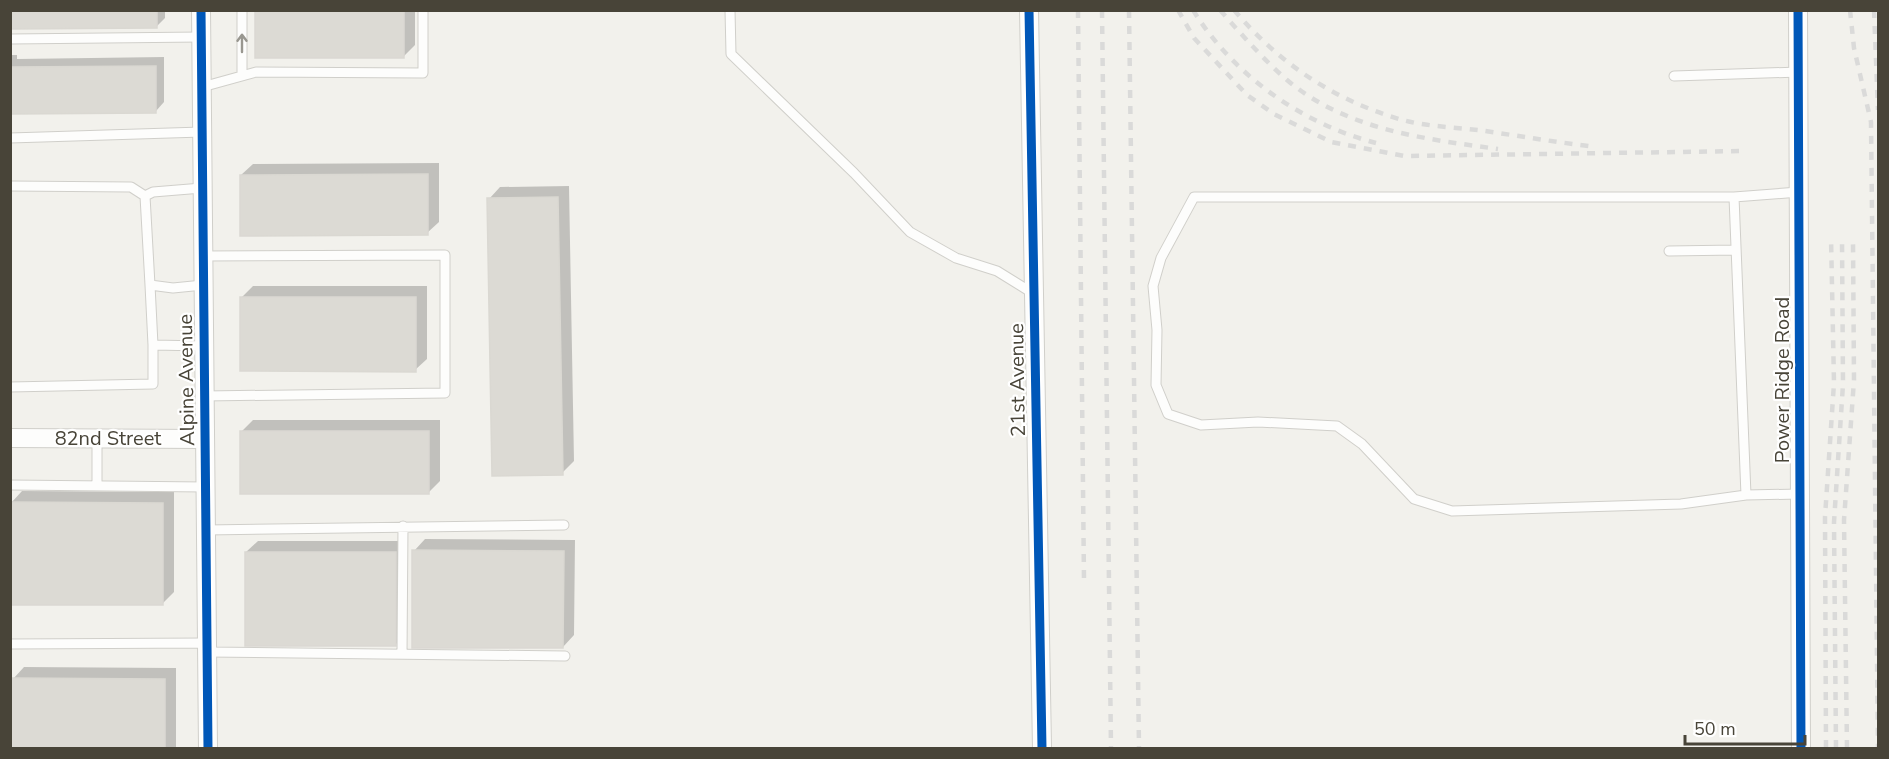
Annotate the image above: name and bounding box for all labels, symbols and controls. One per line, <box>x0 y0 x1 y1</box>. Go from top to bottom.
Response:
one-way arrow <box>236 33 248 53</box>
street label: Power Ridge Road <box>1769 297 1796 463</box>
street label: Alpine Avenue <box>172 314 201 446</box>
street label: 21st Avenue <box>1003 323 1032 437</box>
street label: 82nd Street <box>55 425 162 452</box>
scale bar <box>1685 708 1805 746</box>
text: 50 m <box>1694 717 1736 741</box>

